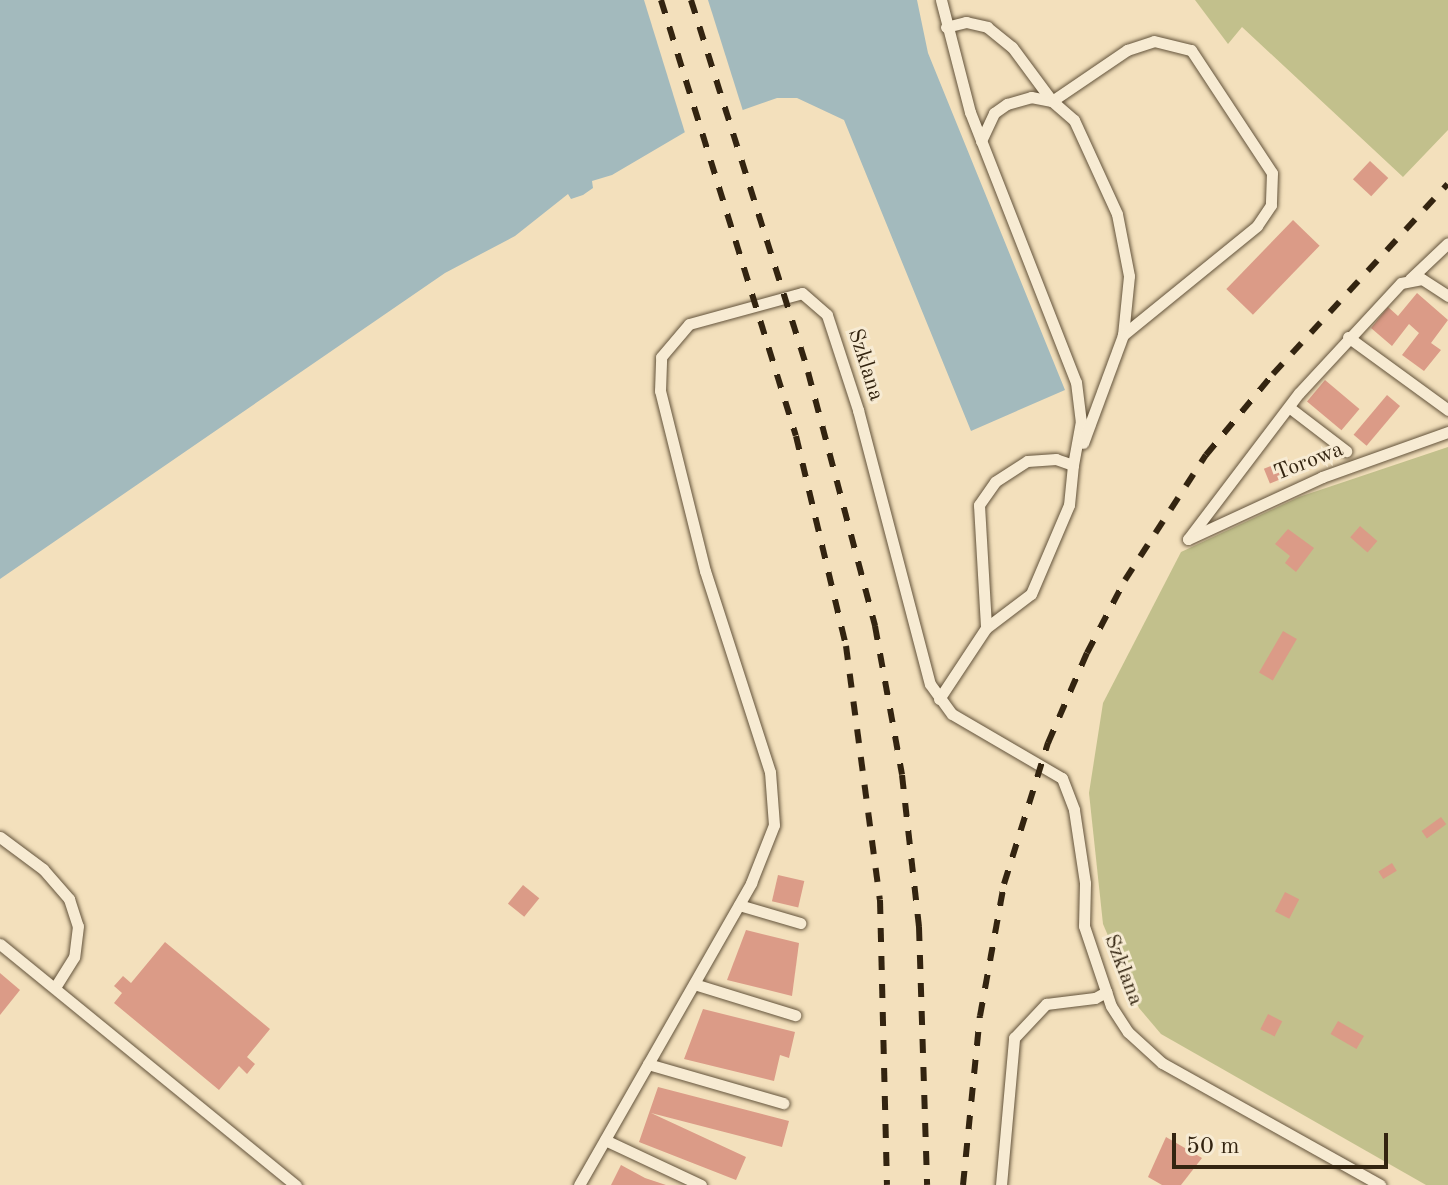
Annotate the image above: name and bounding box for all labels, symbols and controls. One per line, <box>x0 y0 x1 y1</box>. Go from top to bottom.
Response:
street label: Szklana <box>841 326 889 404</box>
street label: Torowa <box>1271 437 1347 487</box>
street label: Szklana <box>1097 931 1149 1009</box>
scale bar <box>1176 1117 1392 1167</box>
text: 50 m <box>1186 1135 1240 1159</box>

